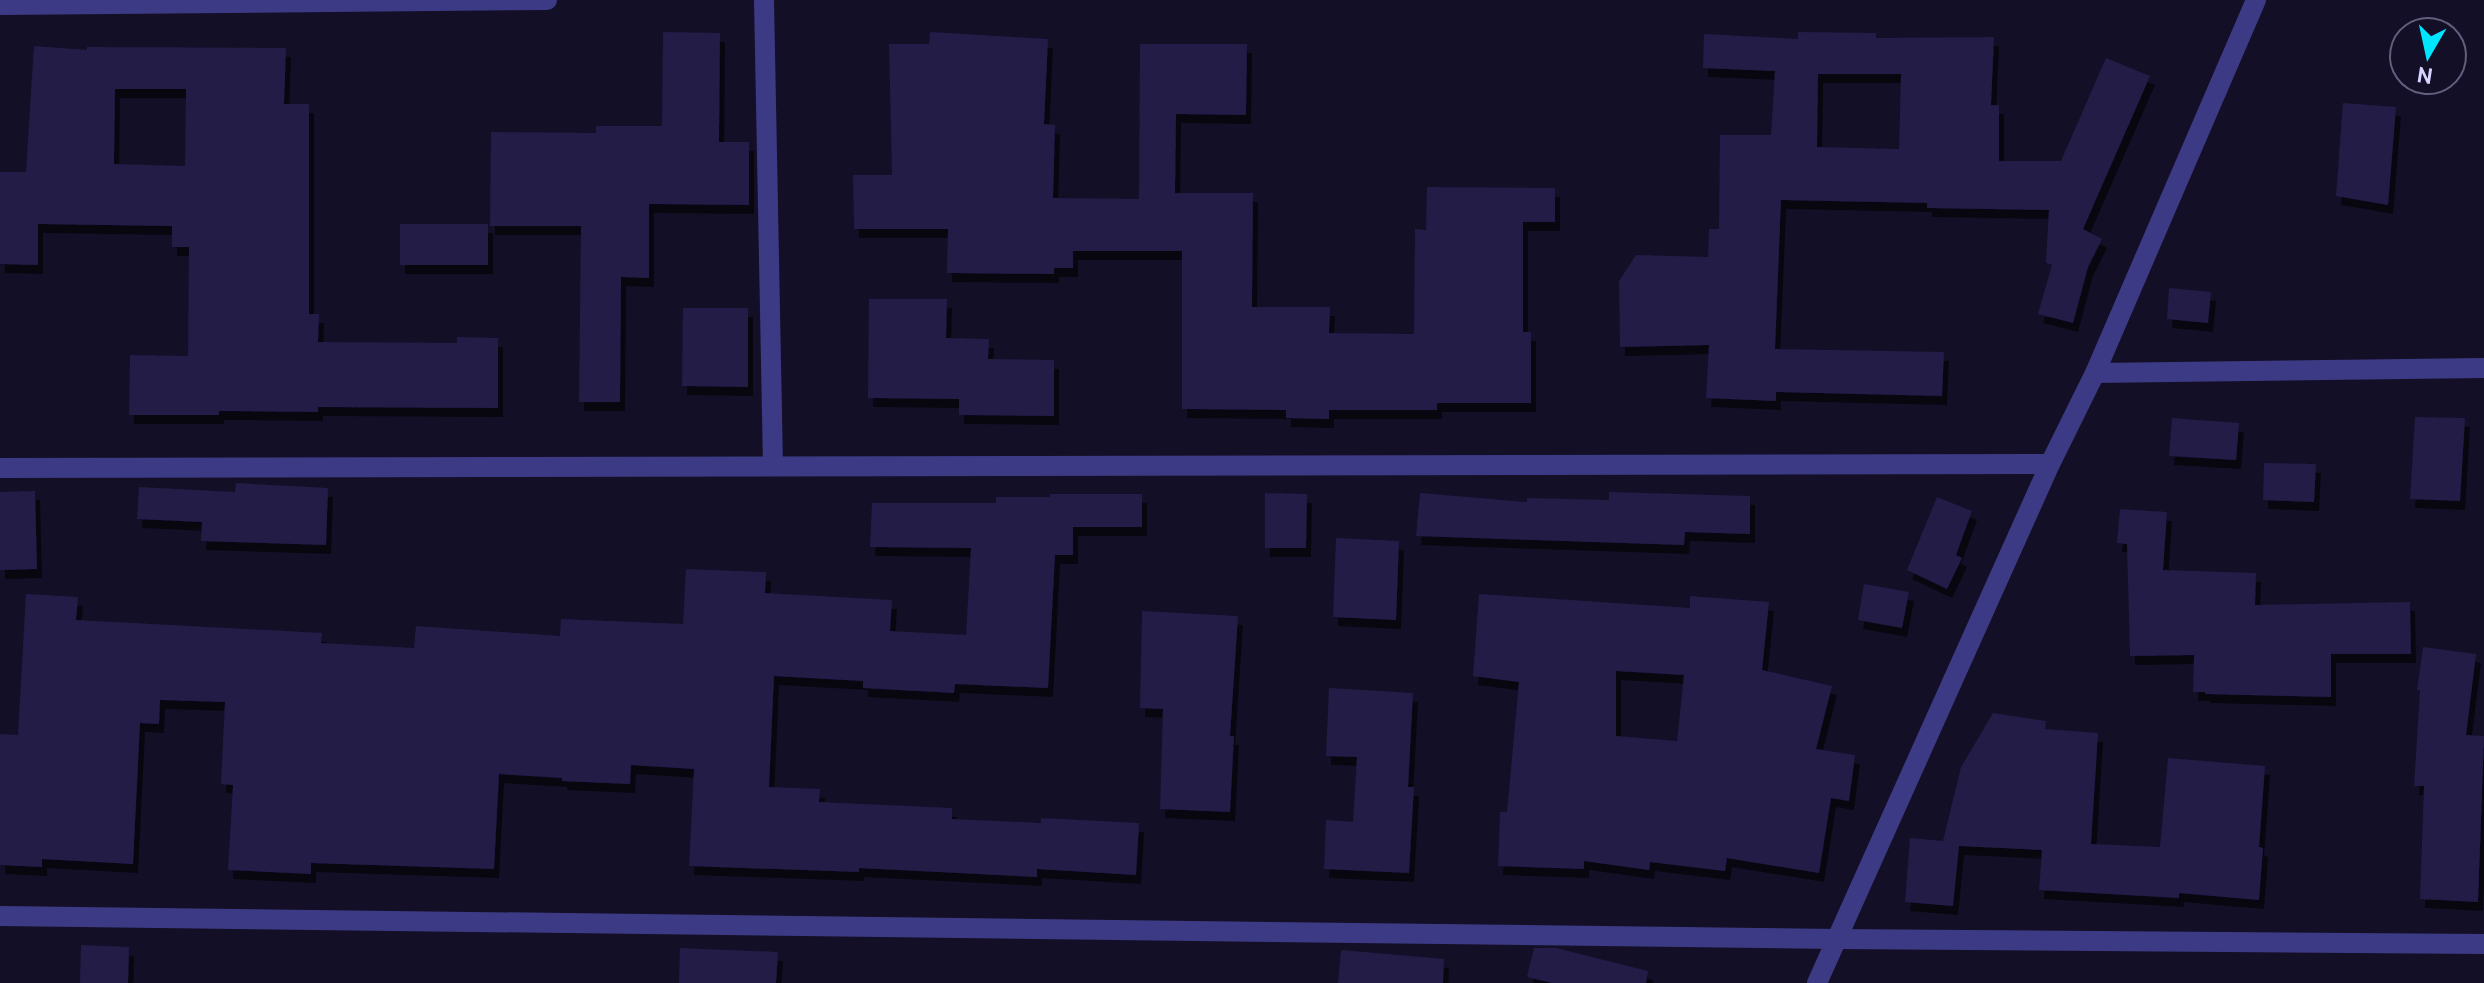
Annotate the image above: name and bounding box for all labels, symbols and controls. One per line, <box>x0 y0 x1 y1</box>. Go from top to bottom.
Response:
north arrow <box>2388 16 2468 96</box>
text: N <box>2415 61 2435 90</box>

